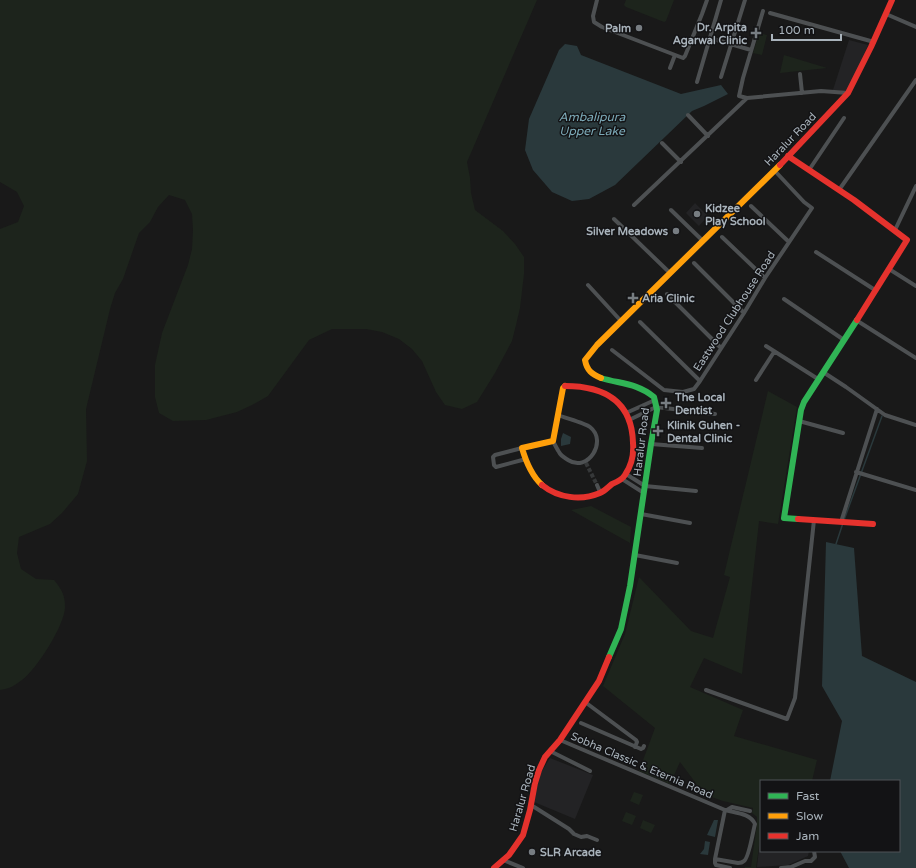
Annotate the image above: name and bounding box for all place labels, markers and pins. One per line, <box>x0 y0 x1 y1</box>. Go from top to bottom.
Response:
place label: Dr. Arpita Agarwal Clinic <box>673 21 747 48</box>
place label: Palm <box>605 22 631 35</box>
marker: Palm <box>634 23 644 33</box>
marker: Dr. Arpita Agarwal Clinic <box>750 27 762 39</box>
place label: Kidzee Play School <box>705 202 766 229</box>
marker: Kidzee Play School <box>692 209 702 219</box>
place label: Silver Meadows <box>586 225 669 238</box>
marker: Silver Meadows <box>671 226 681 236</box>
marker: Aria Clinic <box>627 292 639 304</box>
place label: Aria Clinic <box>642 292 695 305</box>
place label: The Local Dentist <box>674 391 725 417</box>
marker: The Local Dentist <box>660 397 672 409</box>
place label: Klinik Guhen - Dental Clinic <box>667 419 740 445</box>
marker: Klinik Guhen - Dental Clinic <box>652 425 664 437</box>
place label: SLR Arcade <box>540 846 602 859</box>
marker: SLR Arcade <box>527 847 537 857</box>

